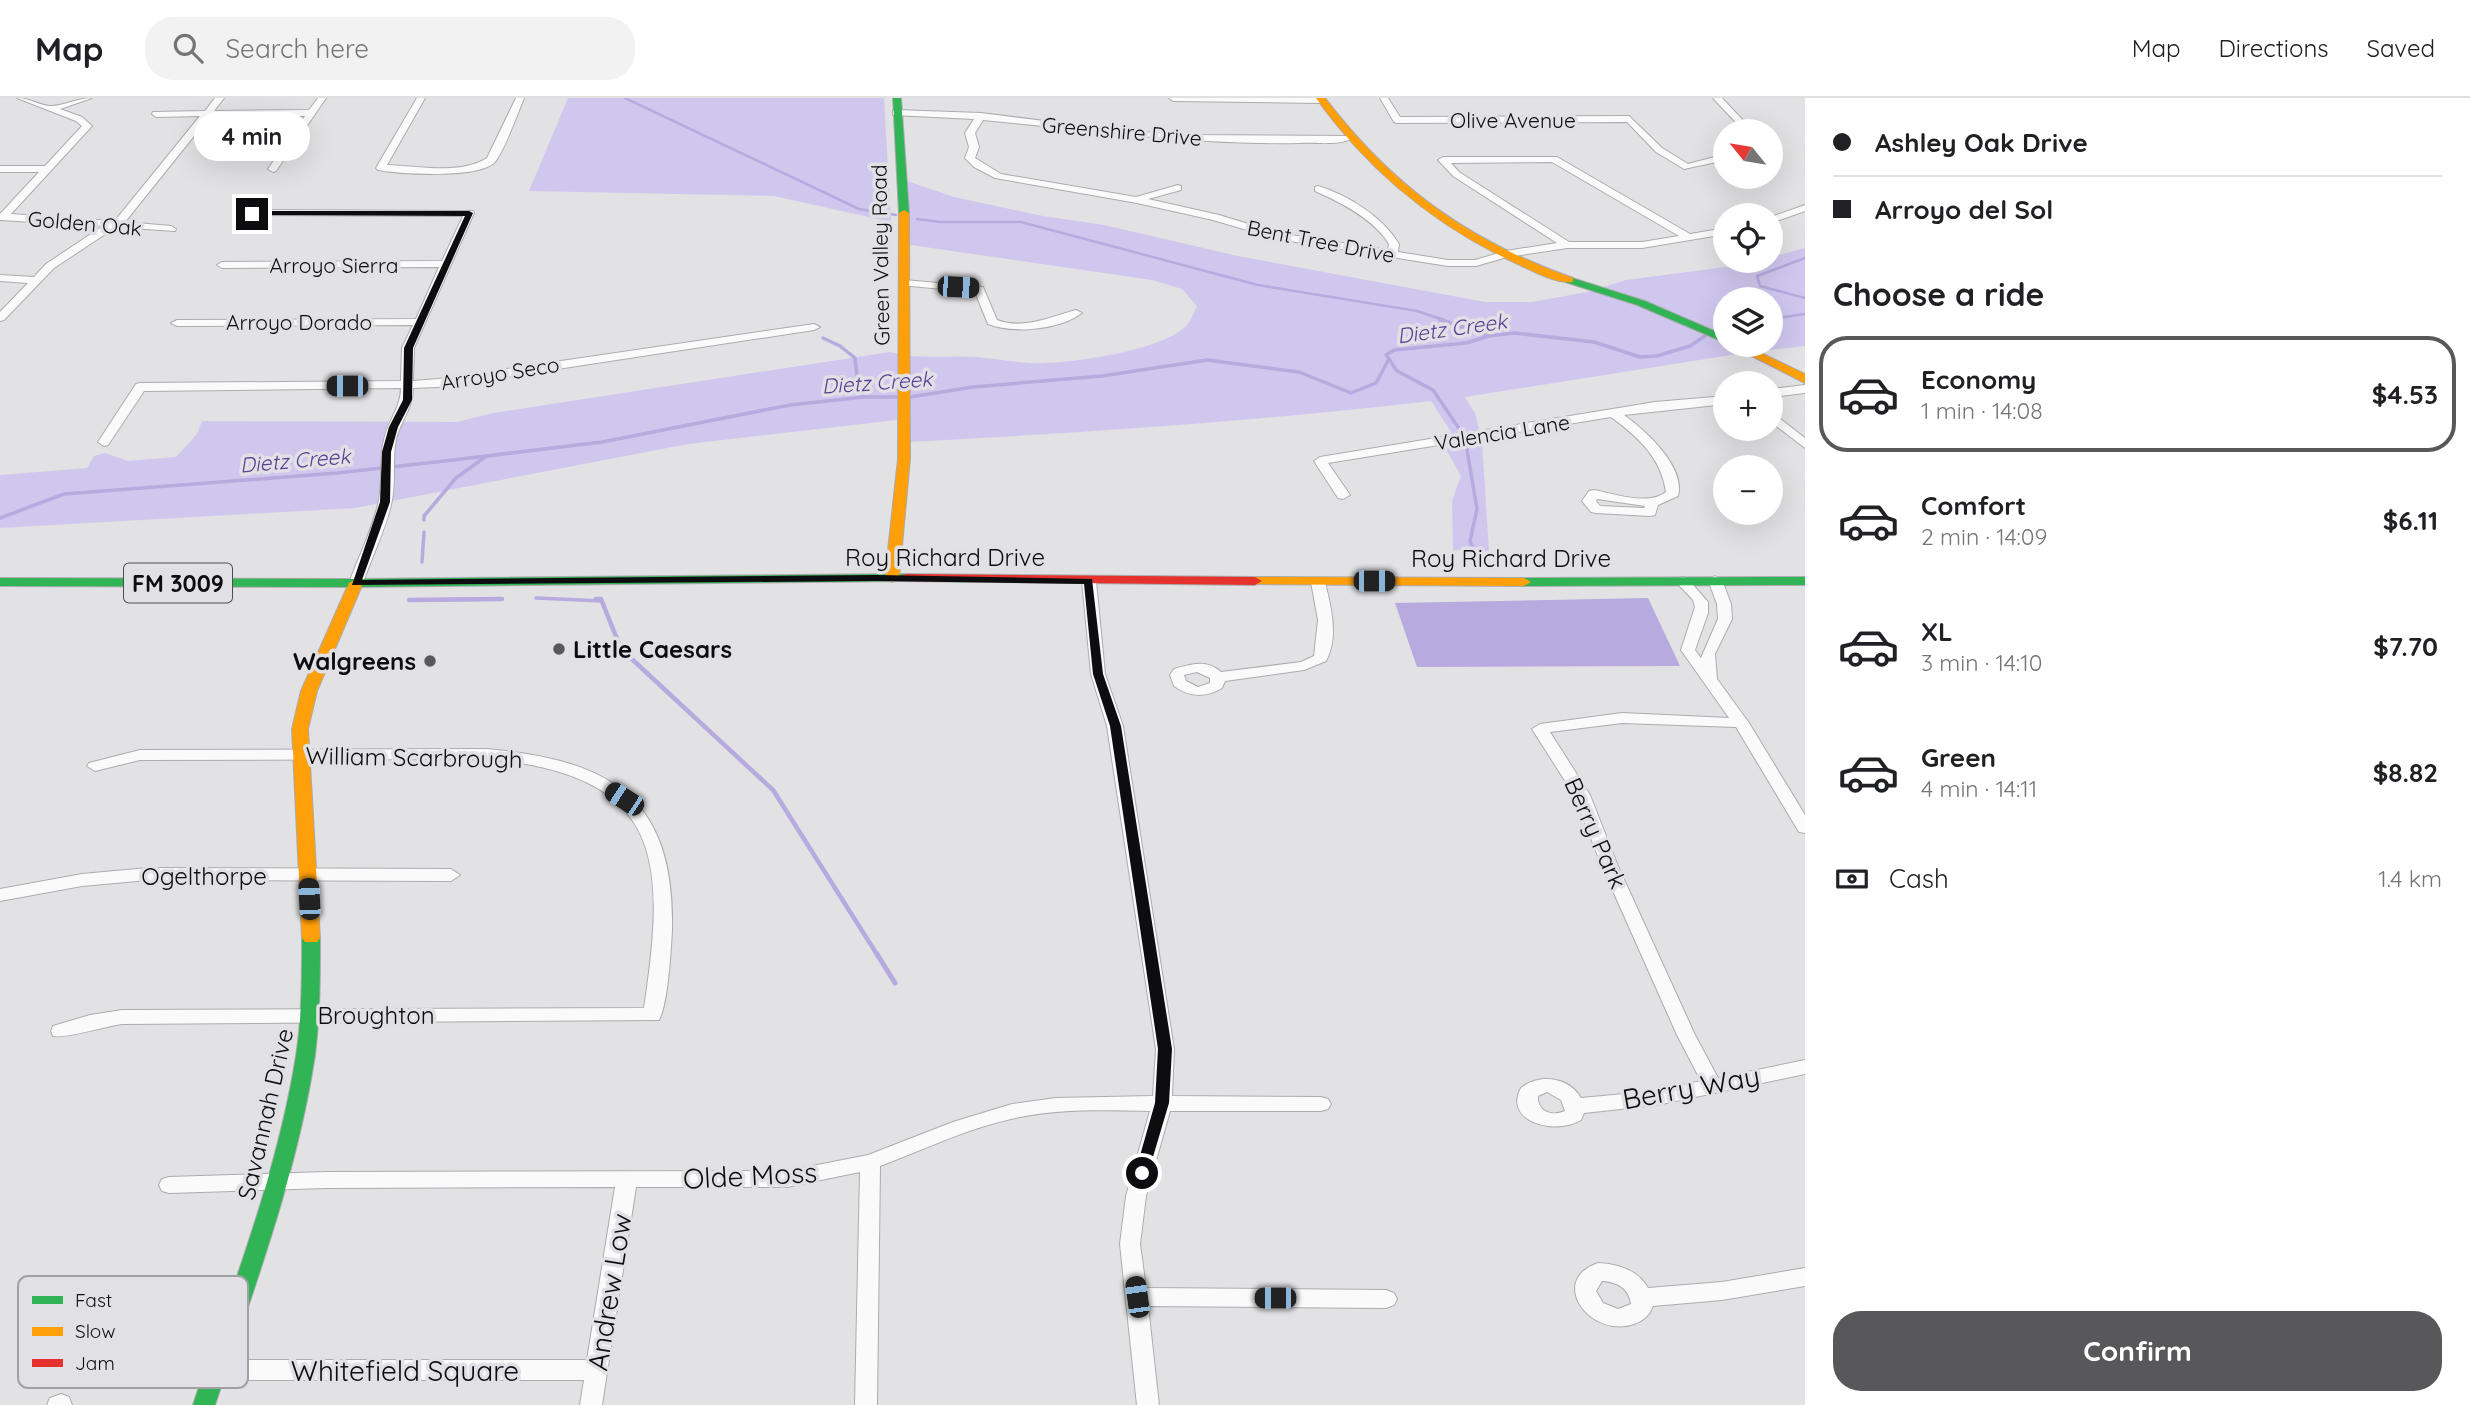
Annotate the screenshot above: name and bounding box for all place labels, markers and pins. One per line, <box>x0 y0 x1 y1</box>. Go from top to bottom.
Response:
place label: Little Caesars <box>573 634 732 664</box>
marker: Little Caesars <box>551 641 567 657</box>
place label: Walgreens <box>293 646 416 676</box>
marker: Walgreens <box>422 653 438 669</box>

